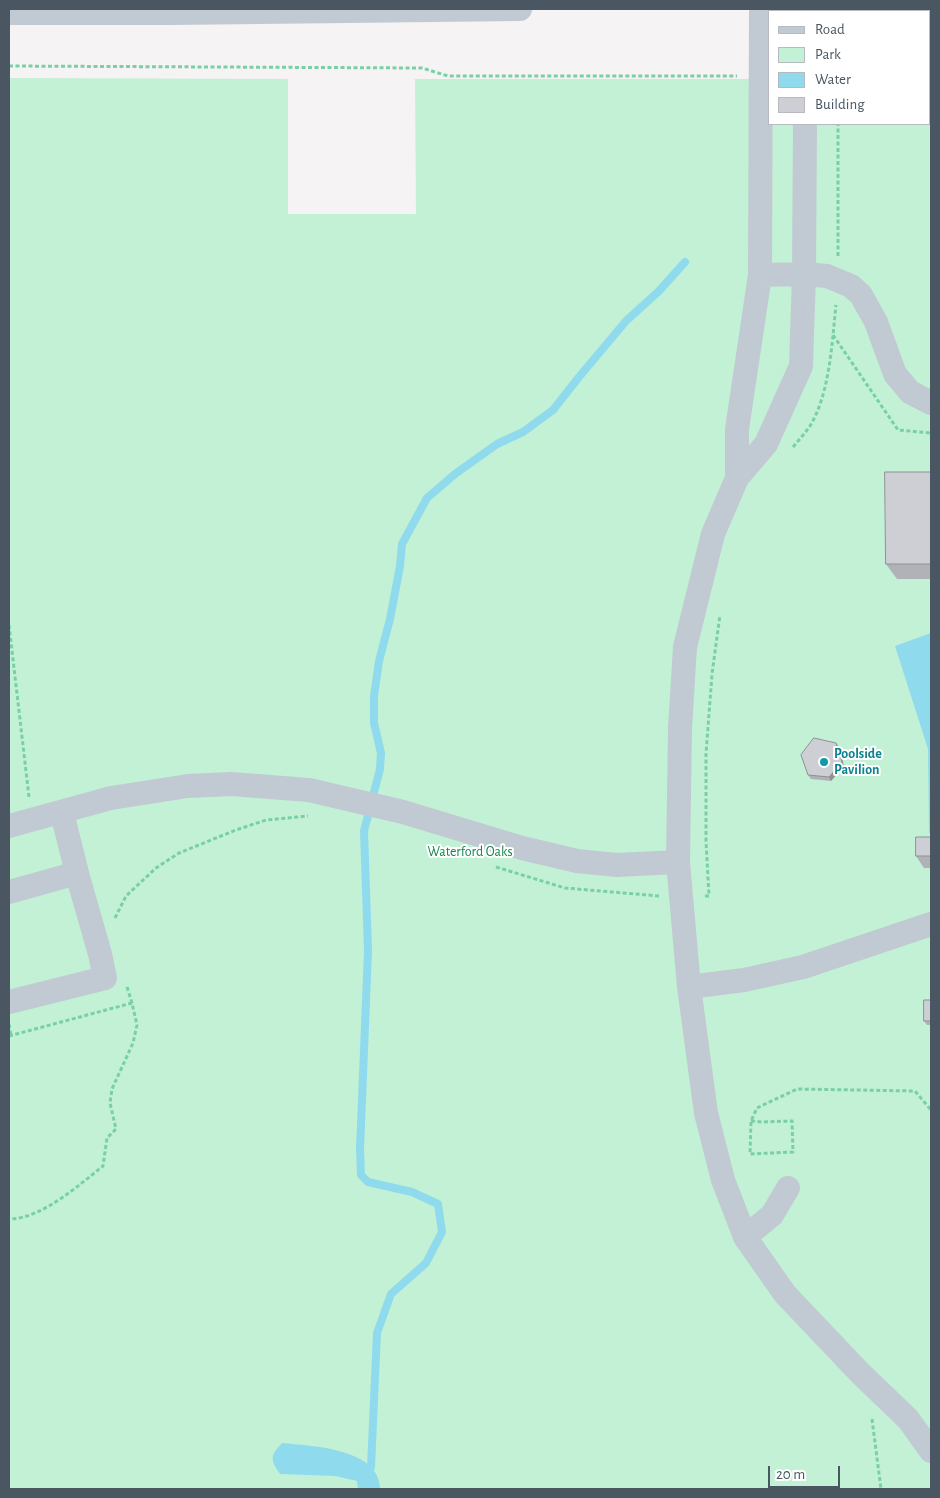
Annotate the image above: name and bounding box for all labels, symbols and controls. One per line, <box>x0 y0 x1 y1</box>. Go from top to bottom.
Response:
legend <box>768 10 930 125</box>
text: Road <box>815 22 845 37</box>
text: Park <box>815 47 841 62</box>
text: Water <box>815 72 851 87</box>
text: Building <box>815 97 865 112</box>
place label: Poolside Pavilion <box>834 746 882 779</box>
marker: Poolside Pavilion <box>818 756 830 768</box>
park label: Waterford Oaks <box>427 844 513 860</box>
scale bar <box>770 1456 842 1488</box>
text: 20 m <box>776 1467 805 1482</box>

